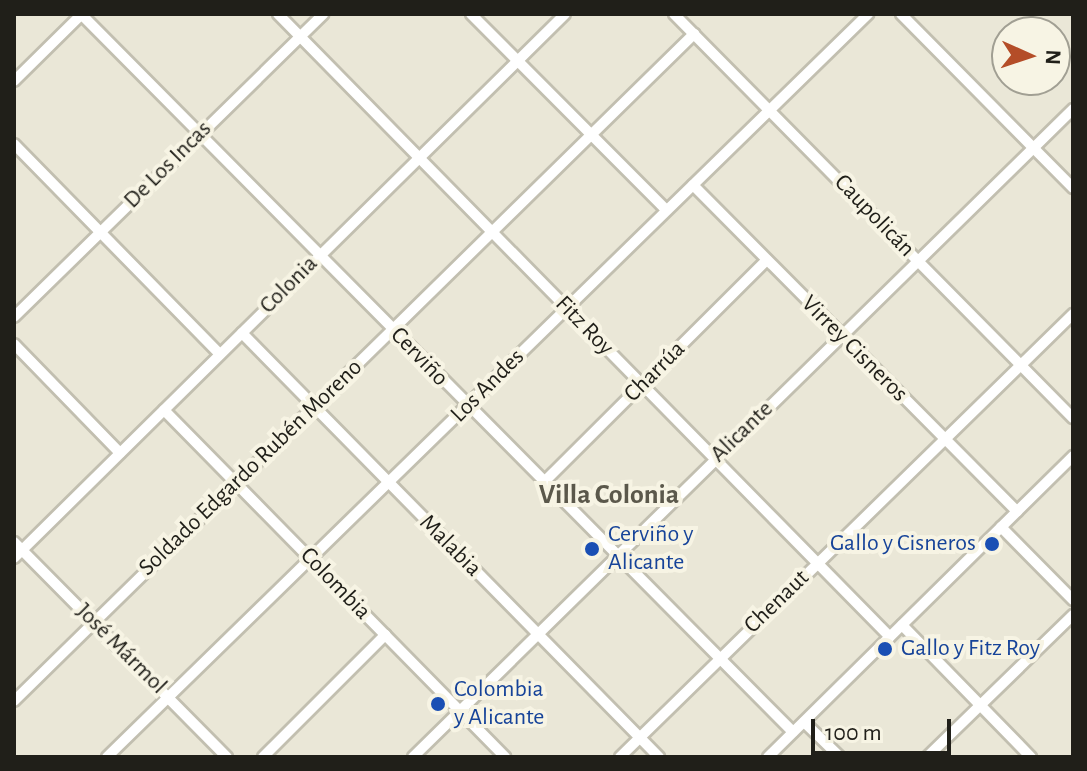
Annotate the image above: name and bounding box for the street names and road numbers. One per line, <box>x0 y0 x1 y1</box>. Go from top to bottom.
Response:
street label: De Los Incas <box>118 115 218 215</box>
street label: Caupolicán <box>828 169 920 263</box>
street label: Colonia <box>254 250 324 320</box>
street label: Fitz Roy <box>549 290 619 362</box>
street label: Virrey Cisneros <box>795 290 913 408</box>
street label: Cerviño <box>384 321 454 393</box>
street label: Charrúa <box>618 335 692 409</box>
street label: Los Andes <box>445 343 531 429</box>
street label: Soldado Edgardo Rubén Moreno <box>133 354 369 582</box>
street label: Alicante <box>705 395 779 469</box>
street label: Malabia <box>413 509 487 583</box>
street label: Colombia <box>293 542 377 626</box>
street label: Chenaut <box>738 564 816 640</box>
street label: José Mármol <box>70 598 172 700</box>

